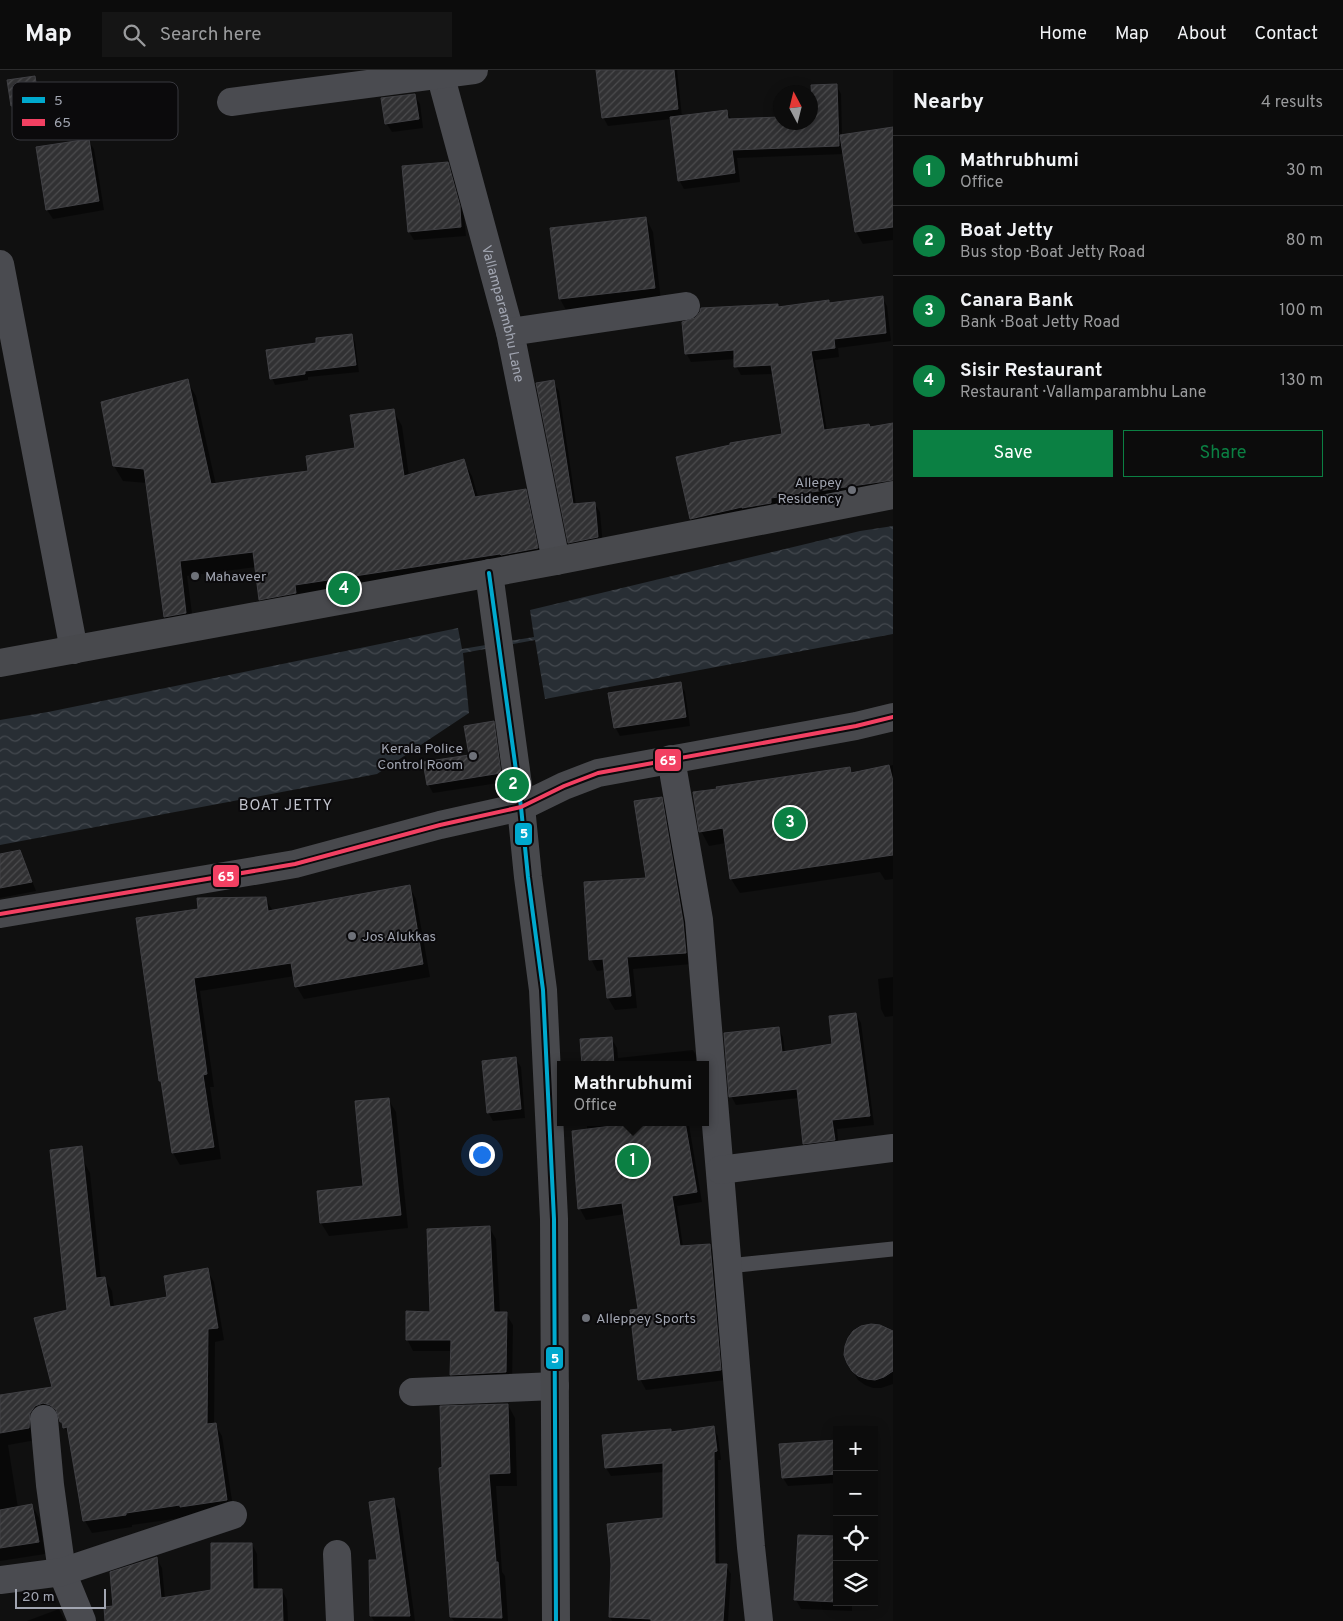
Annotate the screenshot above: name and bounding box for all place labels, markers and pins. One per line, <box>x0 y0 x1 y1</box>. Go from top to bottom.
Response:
place label: Allepey Residency <box>777 475 842 508</box>
marker: Allepey Residency <box>846 484 858 496</box>
place label: Mahaveer <box>205 569 267 586</box>
marker: Mahaveer <box>189 570 201 582</box>
pin: 4 <box>328 570 360 608</box>
place label: Kerala Police Control Room <box>377 741 463 774</box>
marker: Kerala Police Control Room <box>467 750 479 762</box>
pin: 2 <box>497 766 529 804</box>
pin: 3 <box>774 804 806 842</box>
place label: Jos Alukkas <box>362 929 436 946</box>
marker: Jos Alukkas <box>346 930 358 942</box>
pin: 1 <box>617 1142 649 1180</box>
place label: Alleppey Sports <box>596 1311 696 1328</box>
marker: Alleppey Sports <box>580 1312 592 1324</box>

